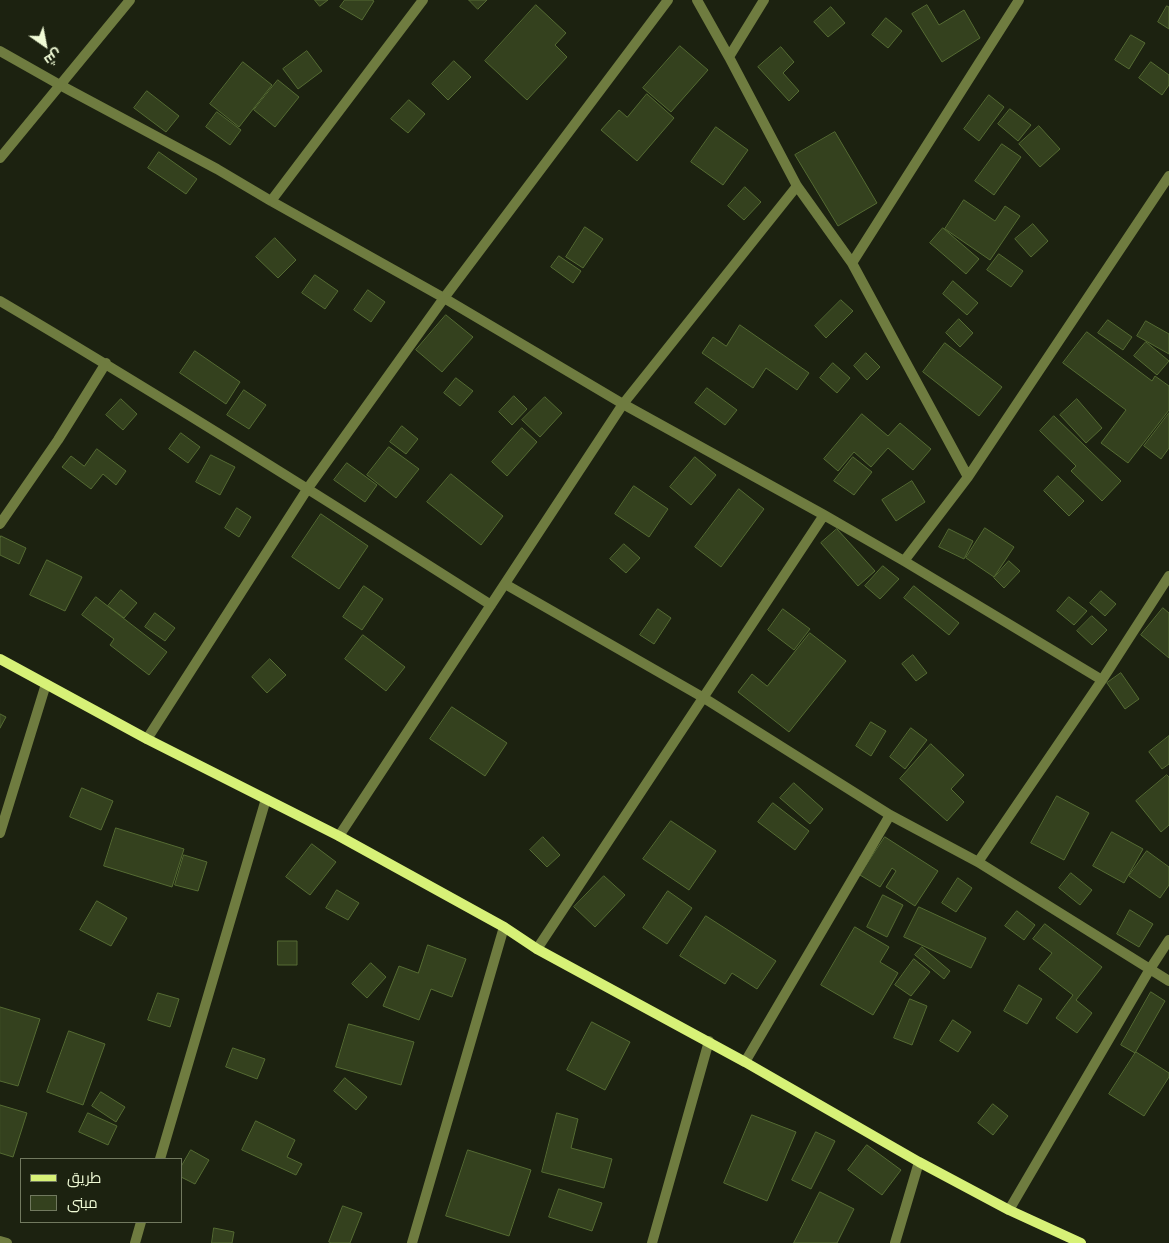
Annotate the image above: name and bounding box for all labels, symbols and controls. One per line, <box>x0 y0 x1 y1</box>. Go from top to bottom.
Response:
north arrow <box>20 20 70 70</box>
text: ش <box>41 46 65 69</box>
legend <box>20 1158 182 1223</box>
text: طريق <box>67 1169 101 1186</box>
text: مبنى <box>67 1194 98 1211</box>

